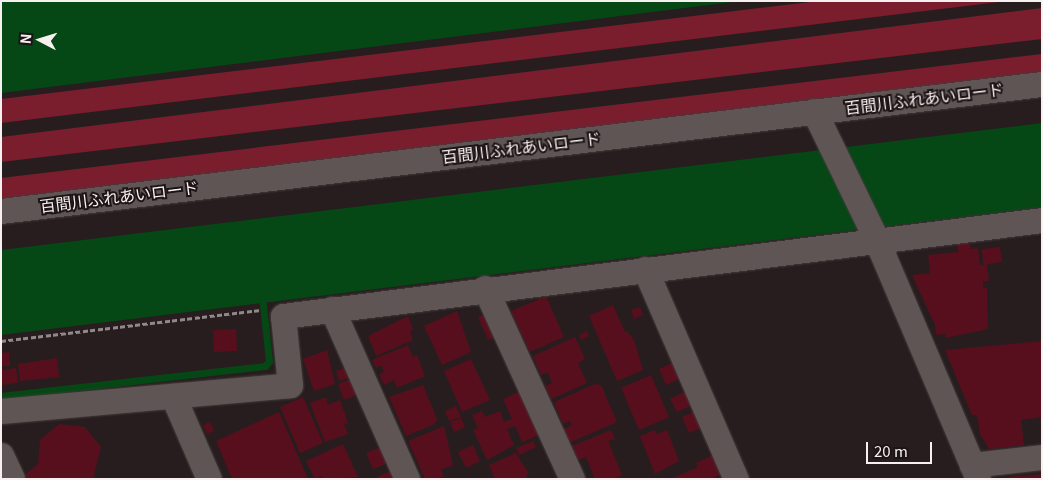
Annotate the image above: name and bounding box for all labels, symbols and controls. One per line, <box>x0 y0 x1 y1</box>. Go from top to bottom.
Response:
north arrow <box>15 15 65 65</box>
text: N <box>15 33 35 45</box>
street label: 百間川ふれあいロード <box>843 79 1005 117</box>
street label: 百間川ふれあいロード <box>440 128 602 166</box>
street label: 百間川ふれあいロード <box>38 177 200 215</box>
scale bar <box>868 432 934 464</box>
text: 20 m <box>874 440 908 461</box>

